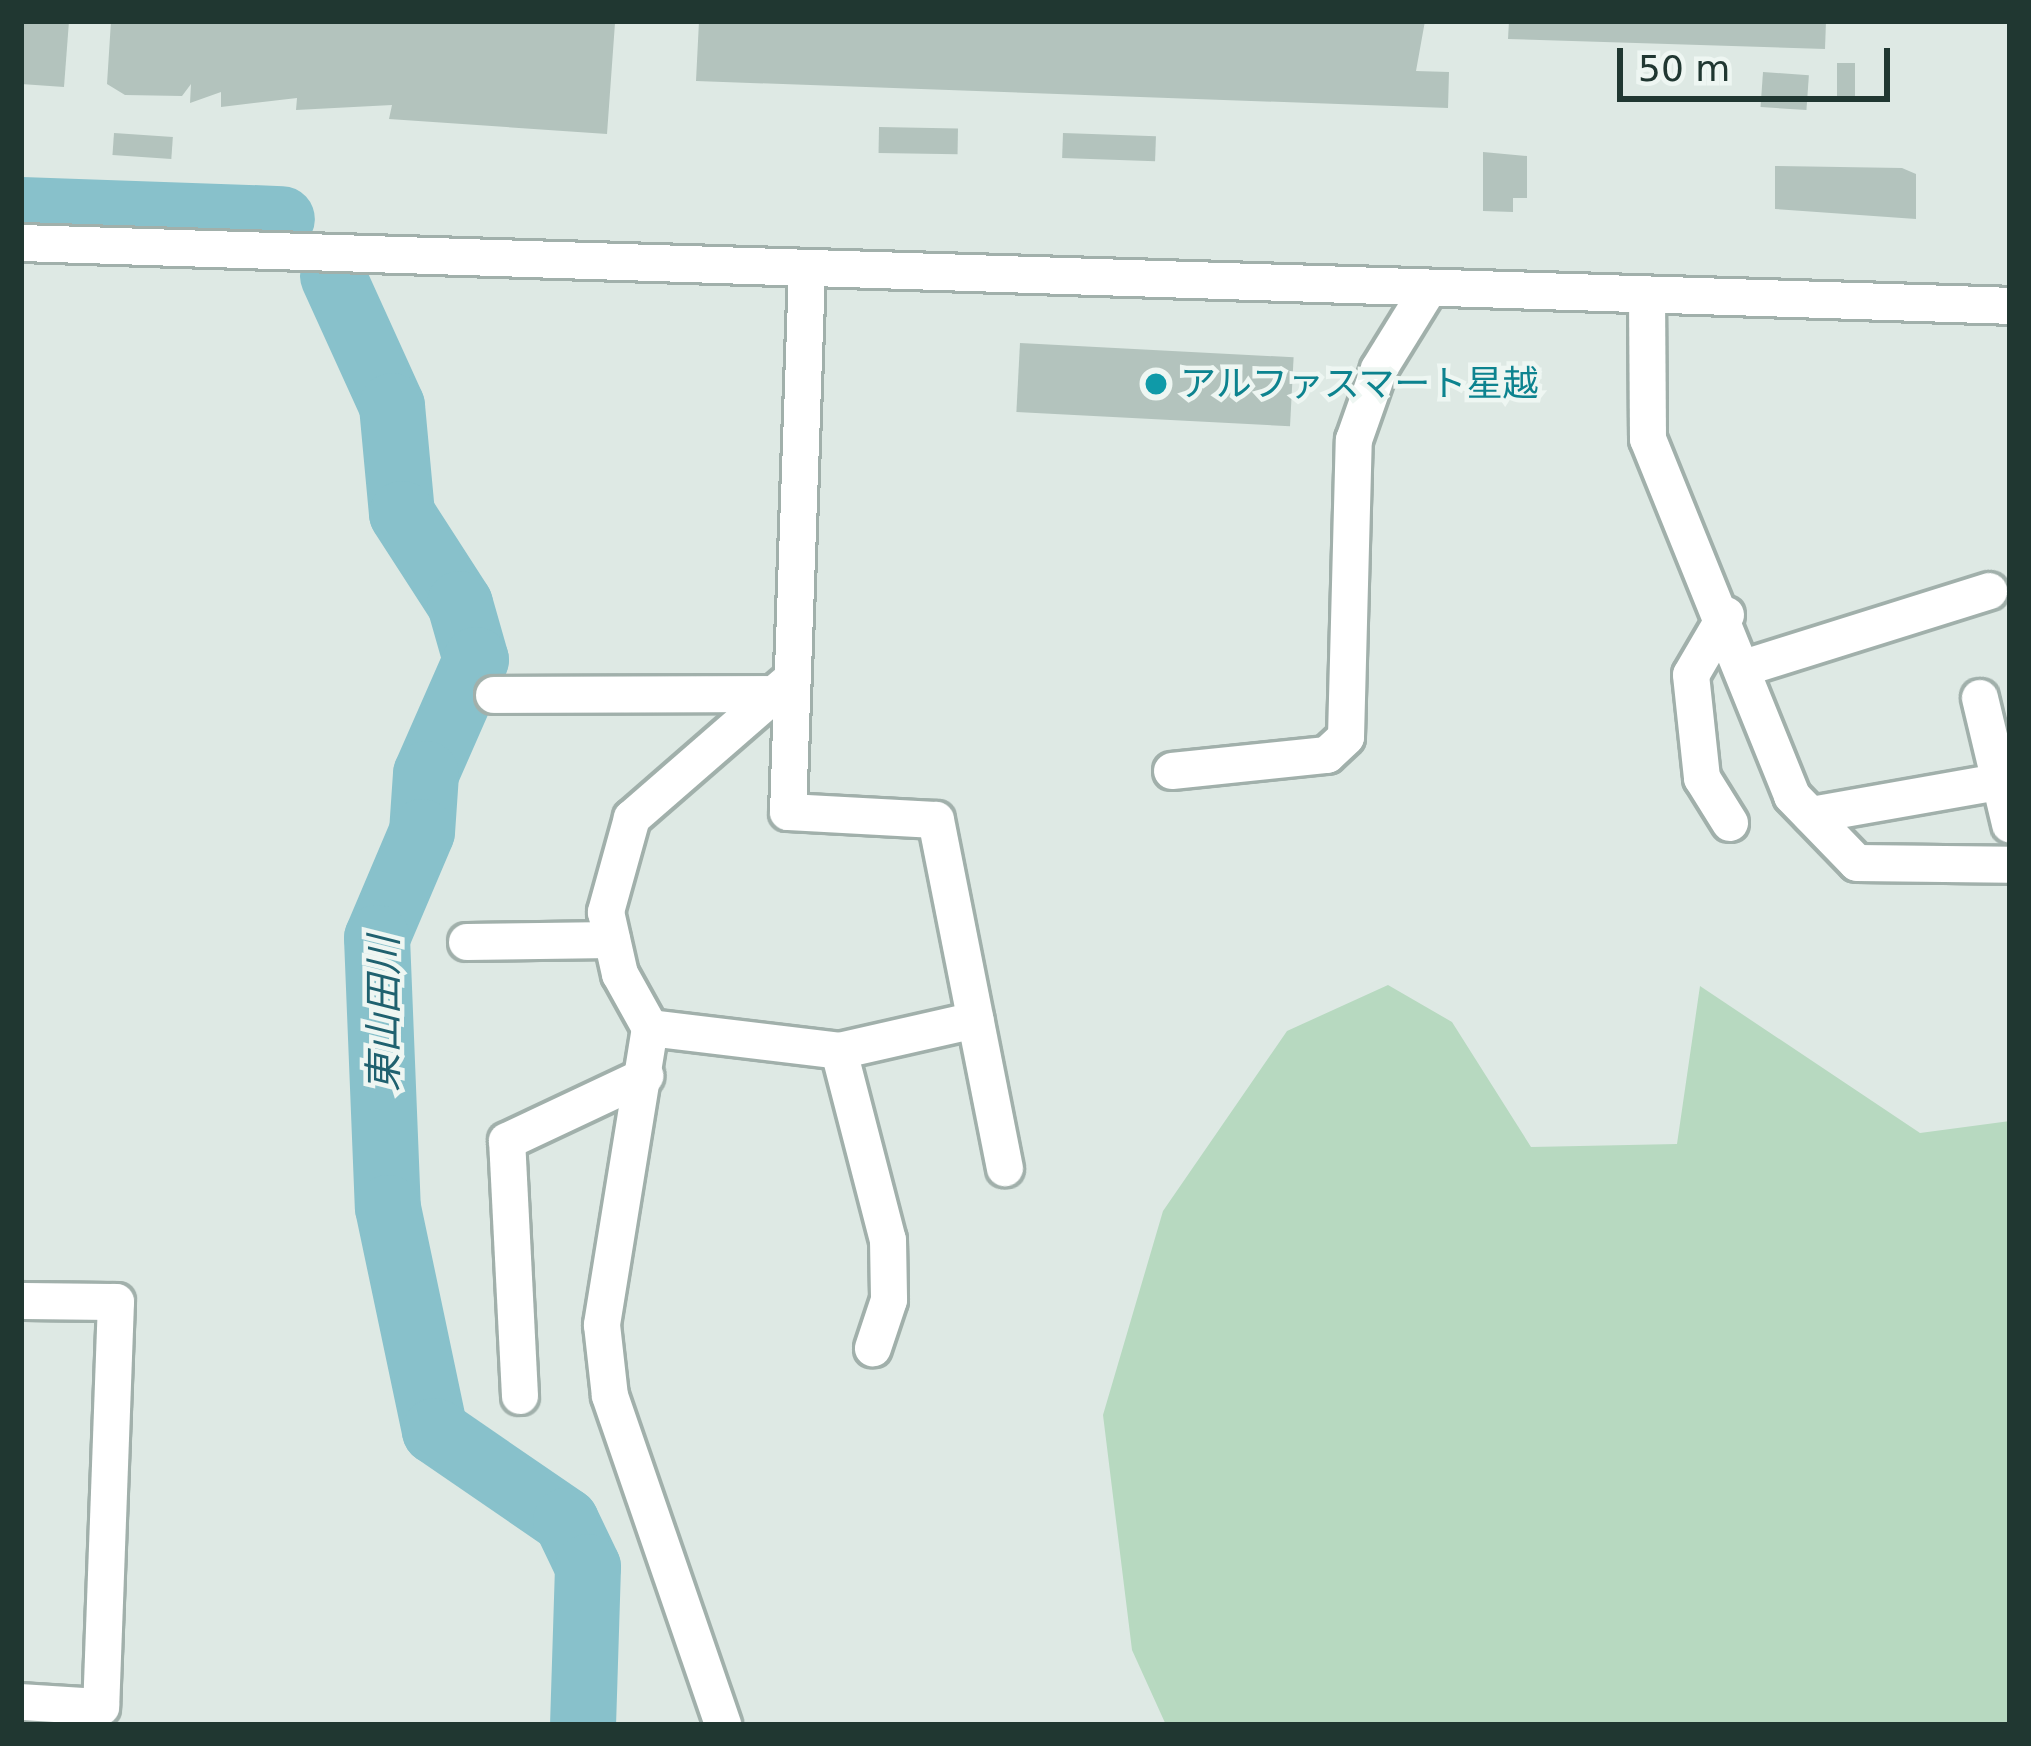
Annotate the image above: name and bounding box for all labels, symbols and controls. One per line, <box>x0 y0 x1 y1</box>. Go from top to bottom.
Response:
scale bar <box>1623 24 1896 98</box>
text: 50 m <box>1638 48 1730 89</box>
place label: アルファスマート星越 <box>1180 362 1540 406</box>
marker: アルファスマート星越 <box>1143 371 1169 397</box>
water label: 東山田川 <box>361 936 407 1092</box>

